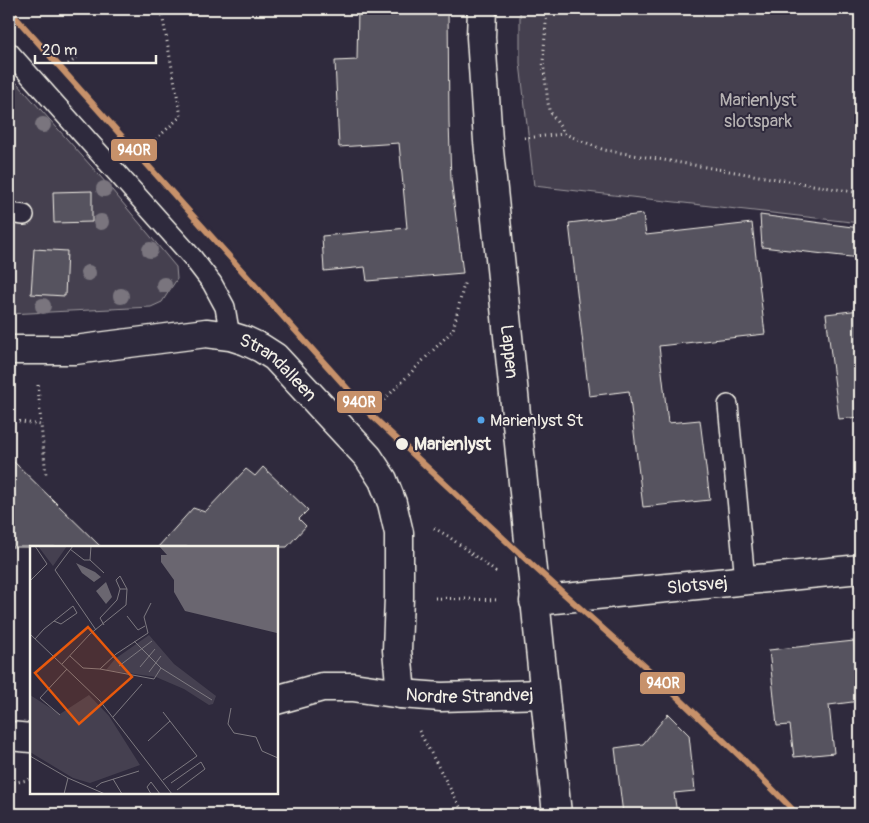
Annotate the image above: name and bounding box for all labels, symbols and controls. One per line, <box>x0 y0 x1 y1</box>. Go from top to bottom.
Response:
scale bar <box>35 32 156 64</box>
text: 20 m <box>42 41 77 60</box>
park label: Marienlyst slotspark <box>720 89 797 133</box>
line badge: 940R <box>110 138 158 162</box>
text: 940R <box>118 142 151 159</box>
street label: Lappen <box>495 323 524 380</box>
street label: Strandalleen <box>237 328 322 406</box>
line badge: 940R <box>336 390 383 414</box>
text: 940R <box>343 394 376 411</box>
place label: Marienlyst St <box>490 410 583 431</box>
marker: Marienlyst St <box>476 415 486 425</box>
place label: Marienlyst <box>414 433 492 456</box>
marker: Marienlyst <box>394 436 410 452</box>
inset map <box>30 546 278 793</box>
street label: Slotsvej <box>666 571 729 599</box>
line badge: 940R <box>639 671 686 695</box>
text: 940R <box>647 675 680 692</box>
street label: Nordre Strandvej <box>405 683 534 709</box>

